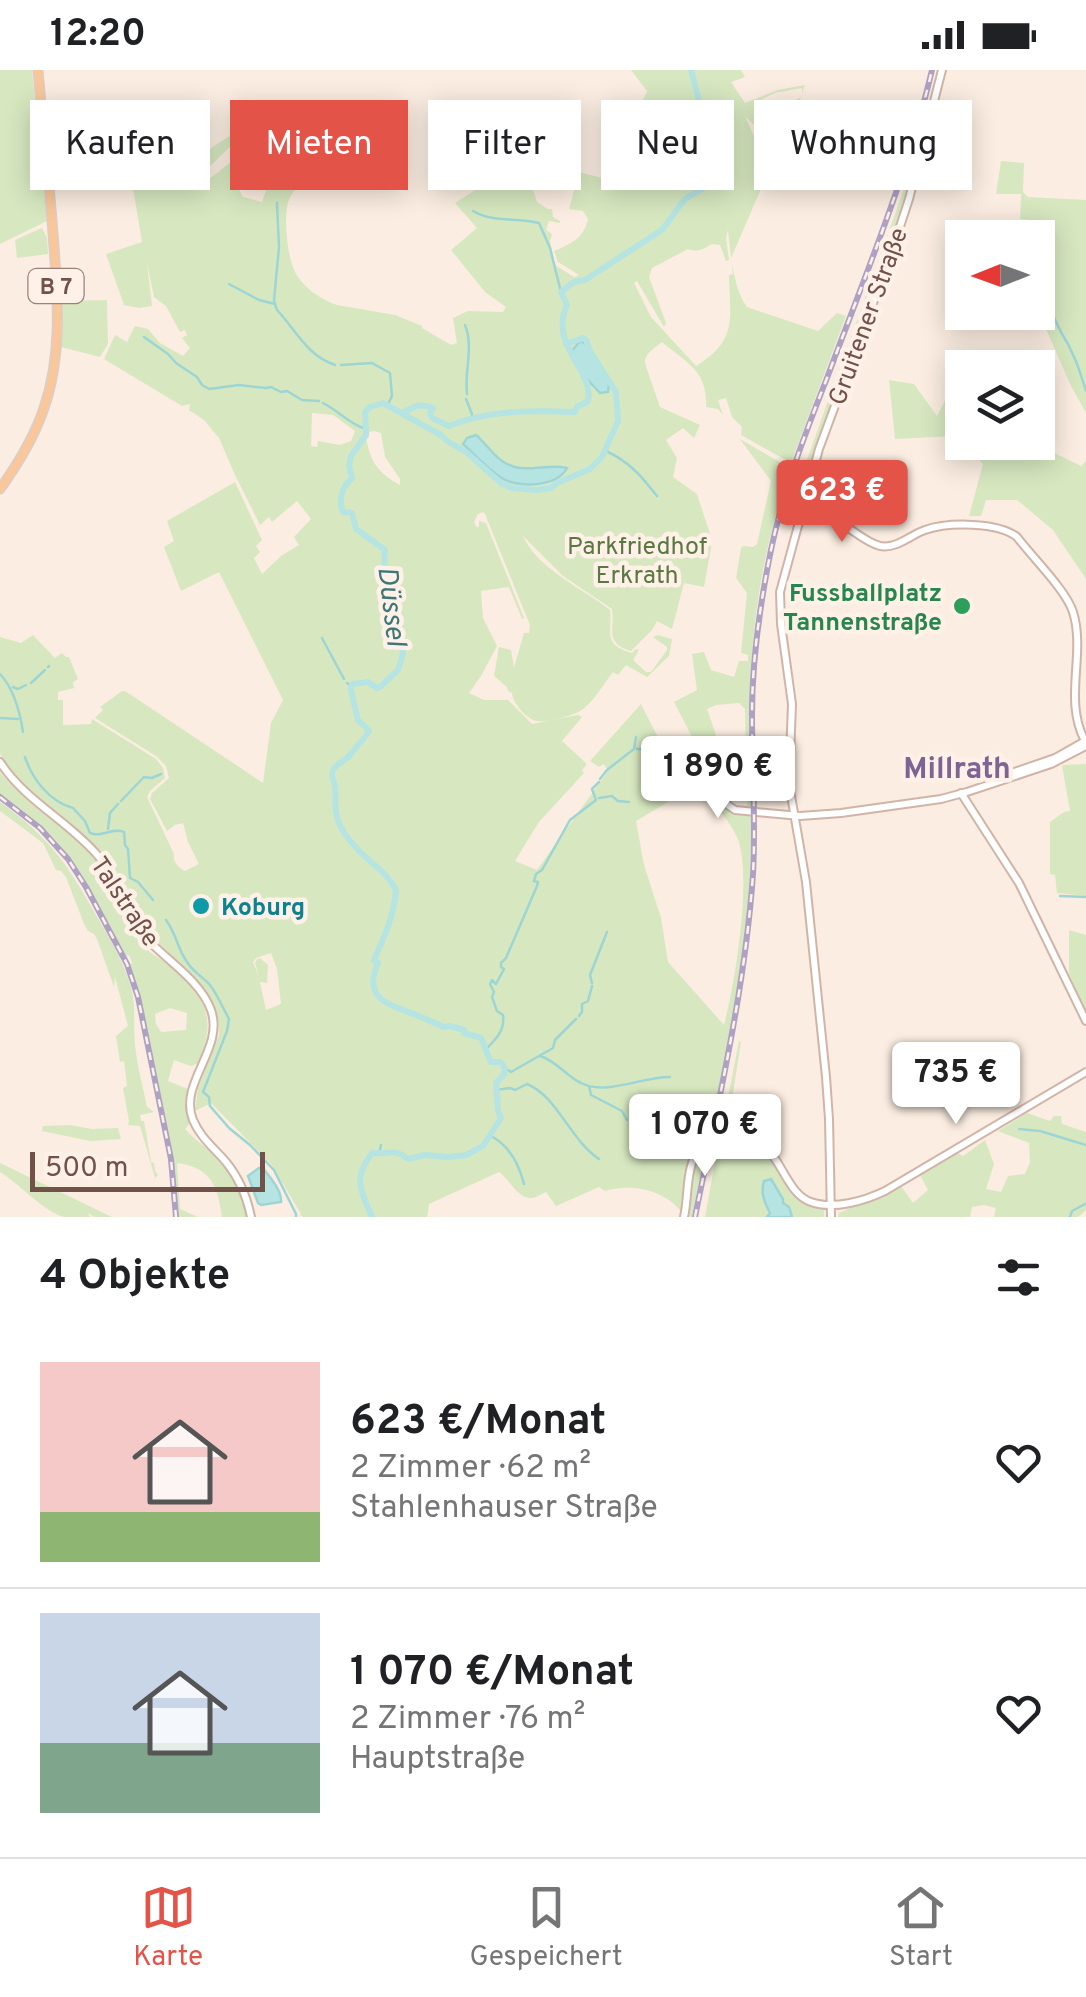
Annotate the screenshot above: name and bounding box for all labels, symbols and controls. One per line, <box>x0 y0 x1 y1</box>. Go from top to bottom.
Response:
text: 12:20 <box>50 11 146 60</box>
chip: Kaufen <box>30 100 210 190</box>
chip: Mieten <box>230 100 408 190</box>
chip: Filter <box>428 100 581 190</box>
chip: Neu <box>601 100 734 190</box>
chip: Wohnung <box>754 100 972 190</box>
north arrow <box>945 220 1055 330</box>
map controls <box>945 220 1055 460</box>
street label: Gruitener Straße <box>823 224 917 410</box>
road number: B 7 <box>28 269 84 303</box>
button: layers <box>945 350 1055 460</box>
pin: 623 € <box>772 460 912 545</box>
text: 623 € <box>799 472 885 512</box>
park label: Parkfriedhof Erkrath <box>567 532 707 593</box>
water label: Düssel <box>367 564 413 650</box>
place label: Fussballplatz Tannenstraße <box>783 579 942 640</box>
marker: Fussballplatz Tannenstraße <box>951 595 973 617</box>
pin: 1 890 € <box>626 736 810 821</box>
text: 1 890 € <box>663 748 773 788</box>
district label: Millrath <box>903 752 1011 789</box>
street label: Talstraße <box>82 851 165 954</box>
place label: Koburg <box>221 893 305 925</box>
marker: Koburg <box>190 895 212 917</box>
pin: 735 € <box>886 1042 1026 1127</box>
text: 735 € <box>914 1054 998 1094</box>
pin: 1 070 € <box>613 1094 797 1179</box>
text: 1 070 € <box>651 1106 759 1146</box>
scale bar <box>30 1147 265 1192</box>
text: 500 m <box>45 1151 128 1187</box>
icon: filters <box>991 1250 1046 1305</box>
text: 4 Objekte <box>40 1251 230 1304</box>
text: 623 €/Monat <box>350 1396 606 1449</box>
icon: home <box>120 1402 240 1522</box>
icon: heart <box>991 1435 1046 1490</box>
text: 2 Zimmer · 62 m² <box>350 1449 591 1489</box>
text: Stahlenhauser Straße <box>350 1489 658 1529</box>
text: 1 070 €/Monat <box>350 1647 634 1700</box>
icon: home <box>120 1653 240 1773</box>
icon: heart <box>991 1686 1046 1741</box>
text: 2 Zimmer · 76 m² <box>350 1700 585 1740</box>
text: Hauptstraße <box>350 1740 525 1780</box>
tab: Karte <box>133 1880 203 1976</box>
tab: Gespeichert <box>469 1880 623 1976</box>
tab: Start <box>889 1880 953 1976</box>

